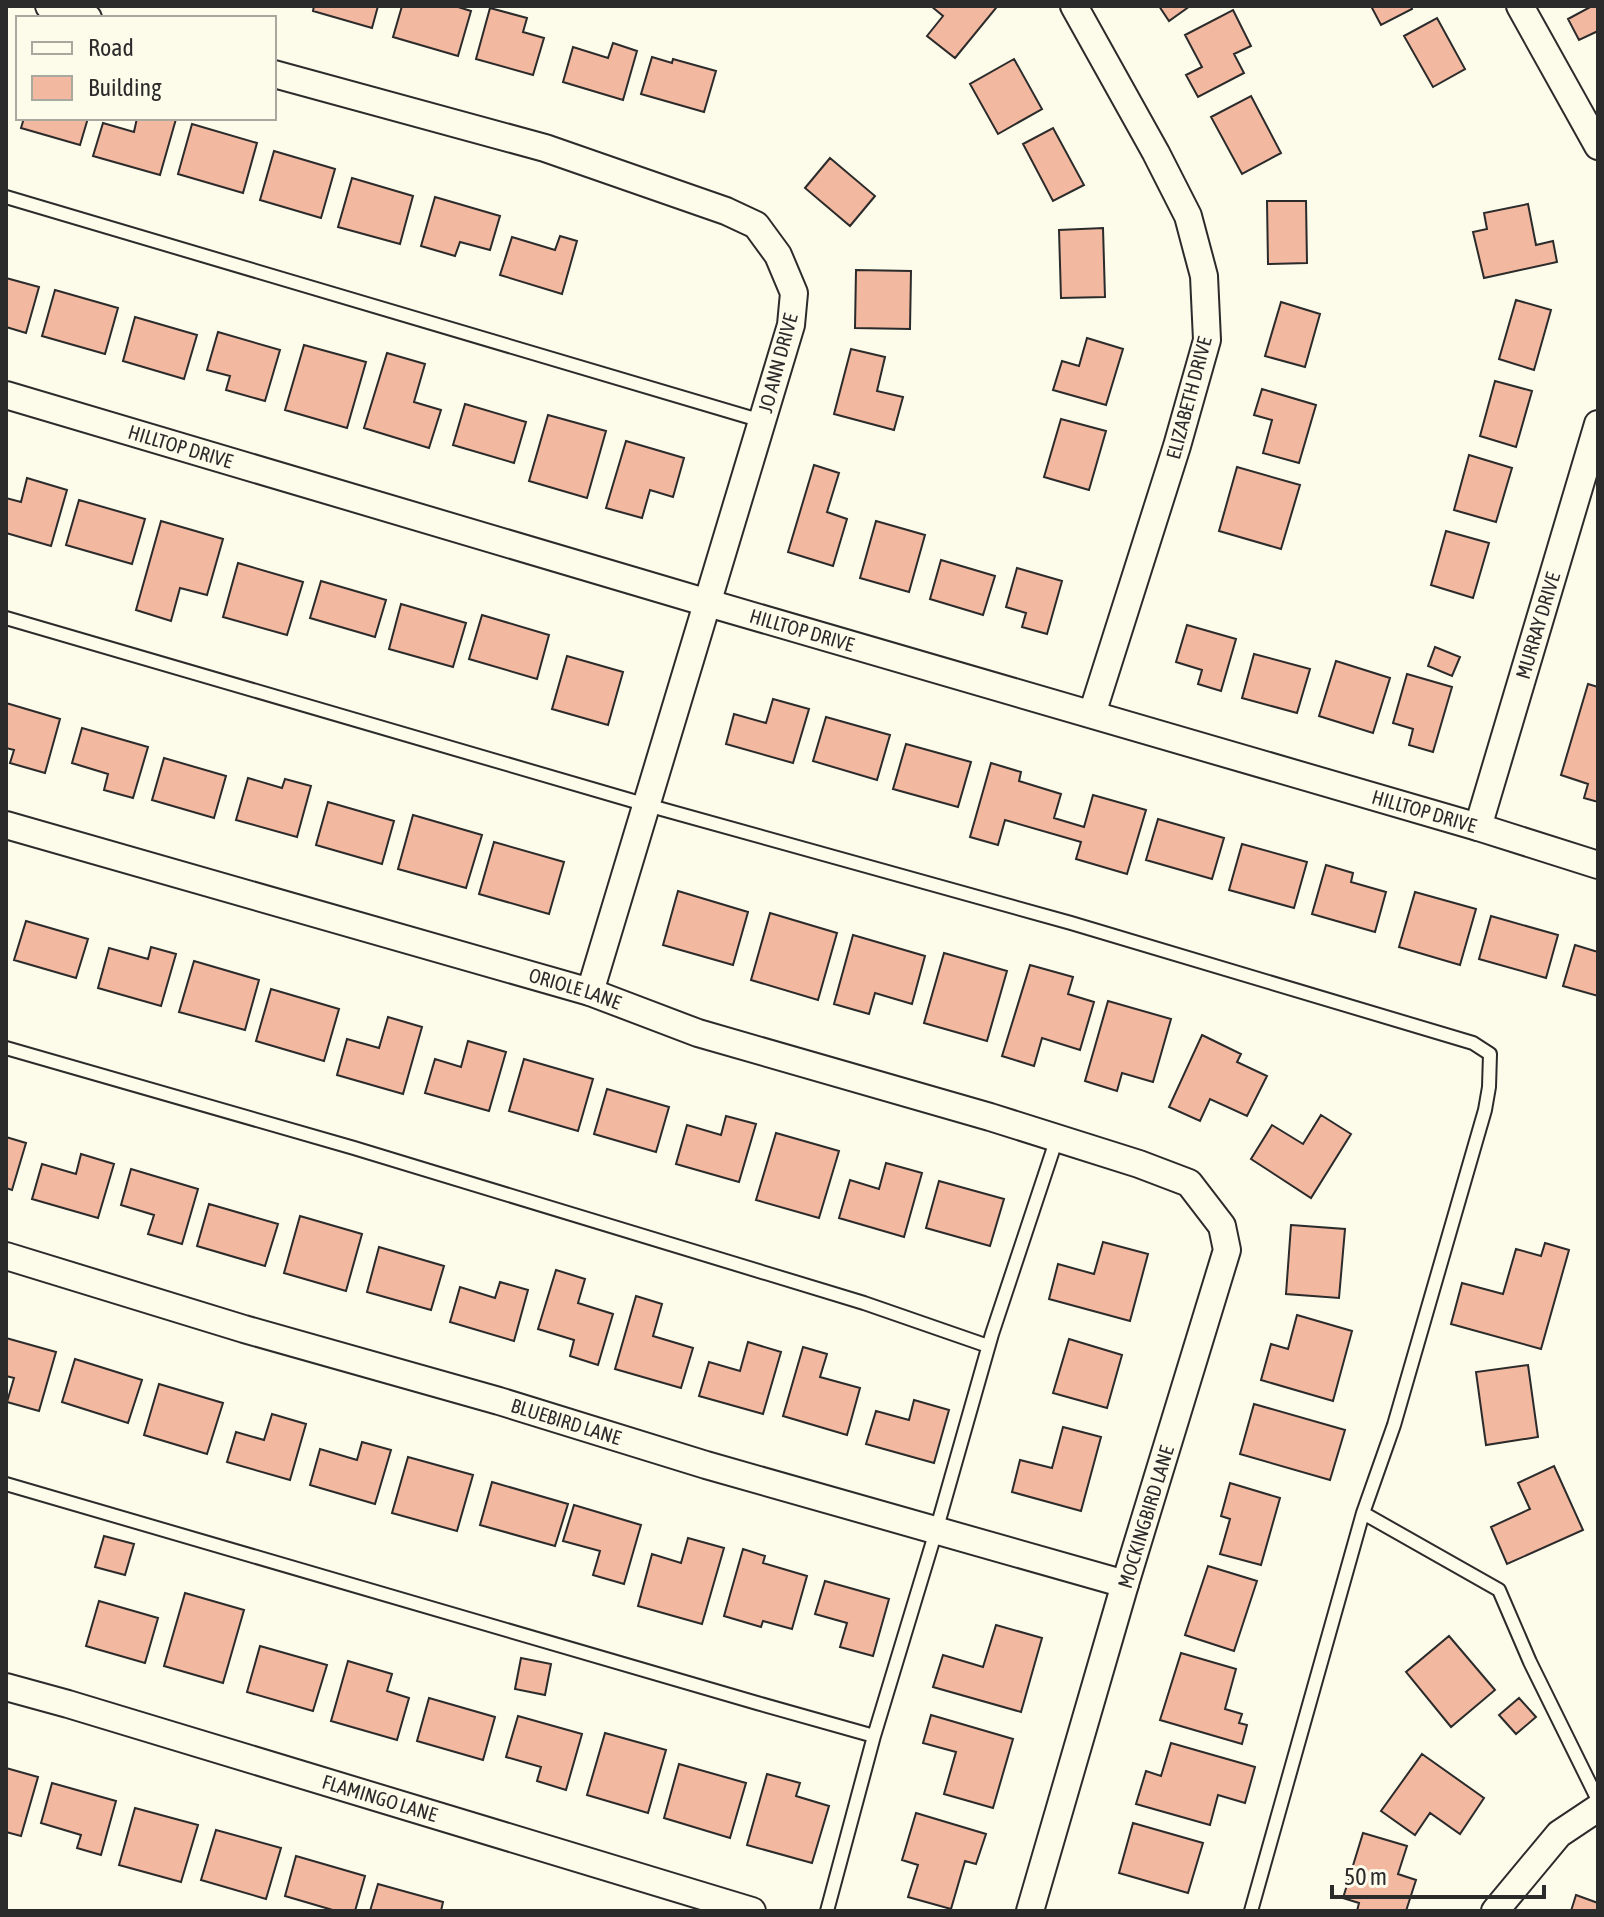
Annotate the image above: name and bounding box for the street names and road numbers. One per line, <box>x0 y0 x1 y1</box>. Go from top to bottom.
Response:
street label: JO ANN DRIVE <box>753 310 802 415</box>
street label: ELIZABETH DRIVE <box>1161 334 1216 462</box>
street label: HILLTOP DRIVE <box>126 420 236 473</box>
street label: MURRAY DRIVE <box>1511 569 1564 682</box>
street label: HILLTOP DRIVE <box>747 604 857 656</box>
street label: HILLTOP DRIVE <box>1369 785 1480 837</box>
street label: ORIOLE LANE <box>526 963 625 1014</box>
street label: BLUEBIRD LANE <box>508 1393 624 1449</box>
street label: MOCKINGBIRD LANE <box>1113 1442 1178 1591</box>
street label: FLAMINGO LANE <box>320 1770 441 1826</box>

